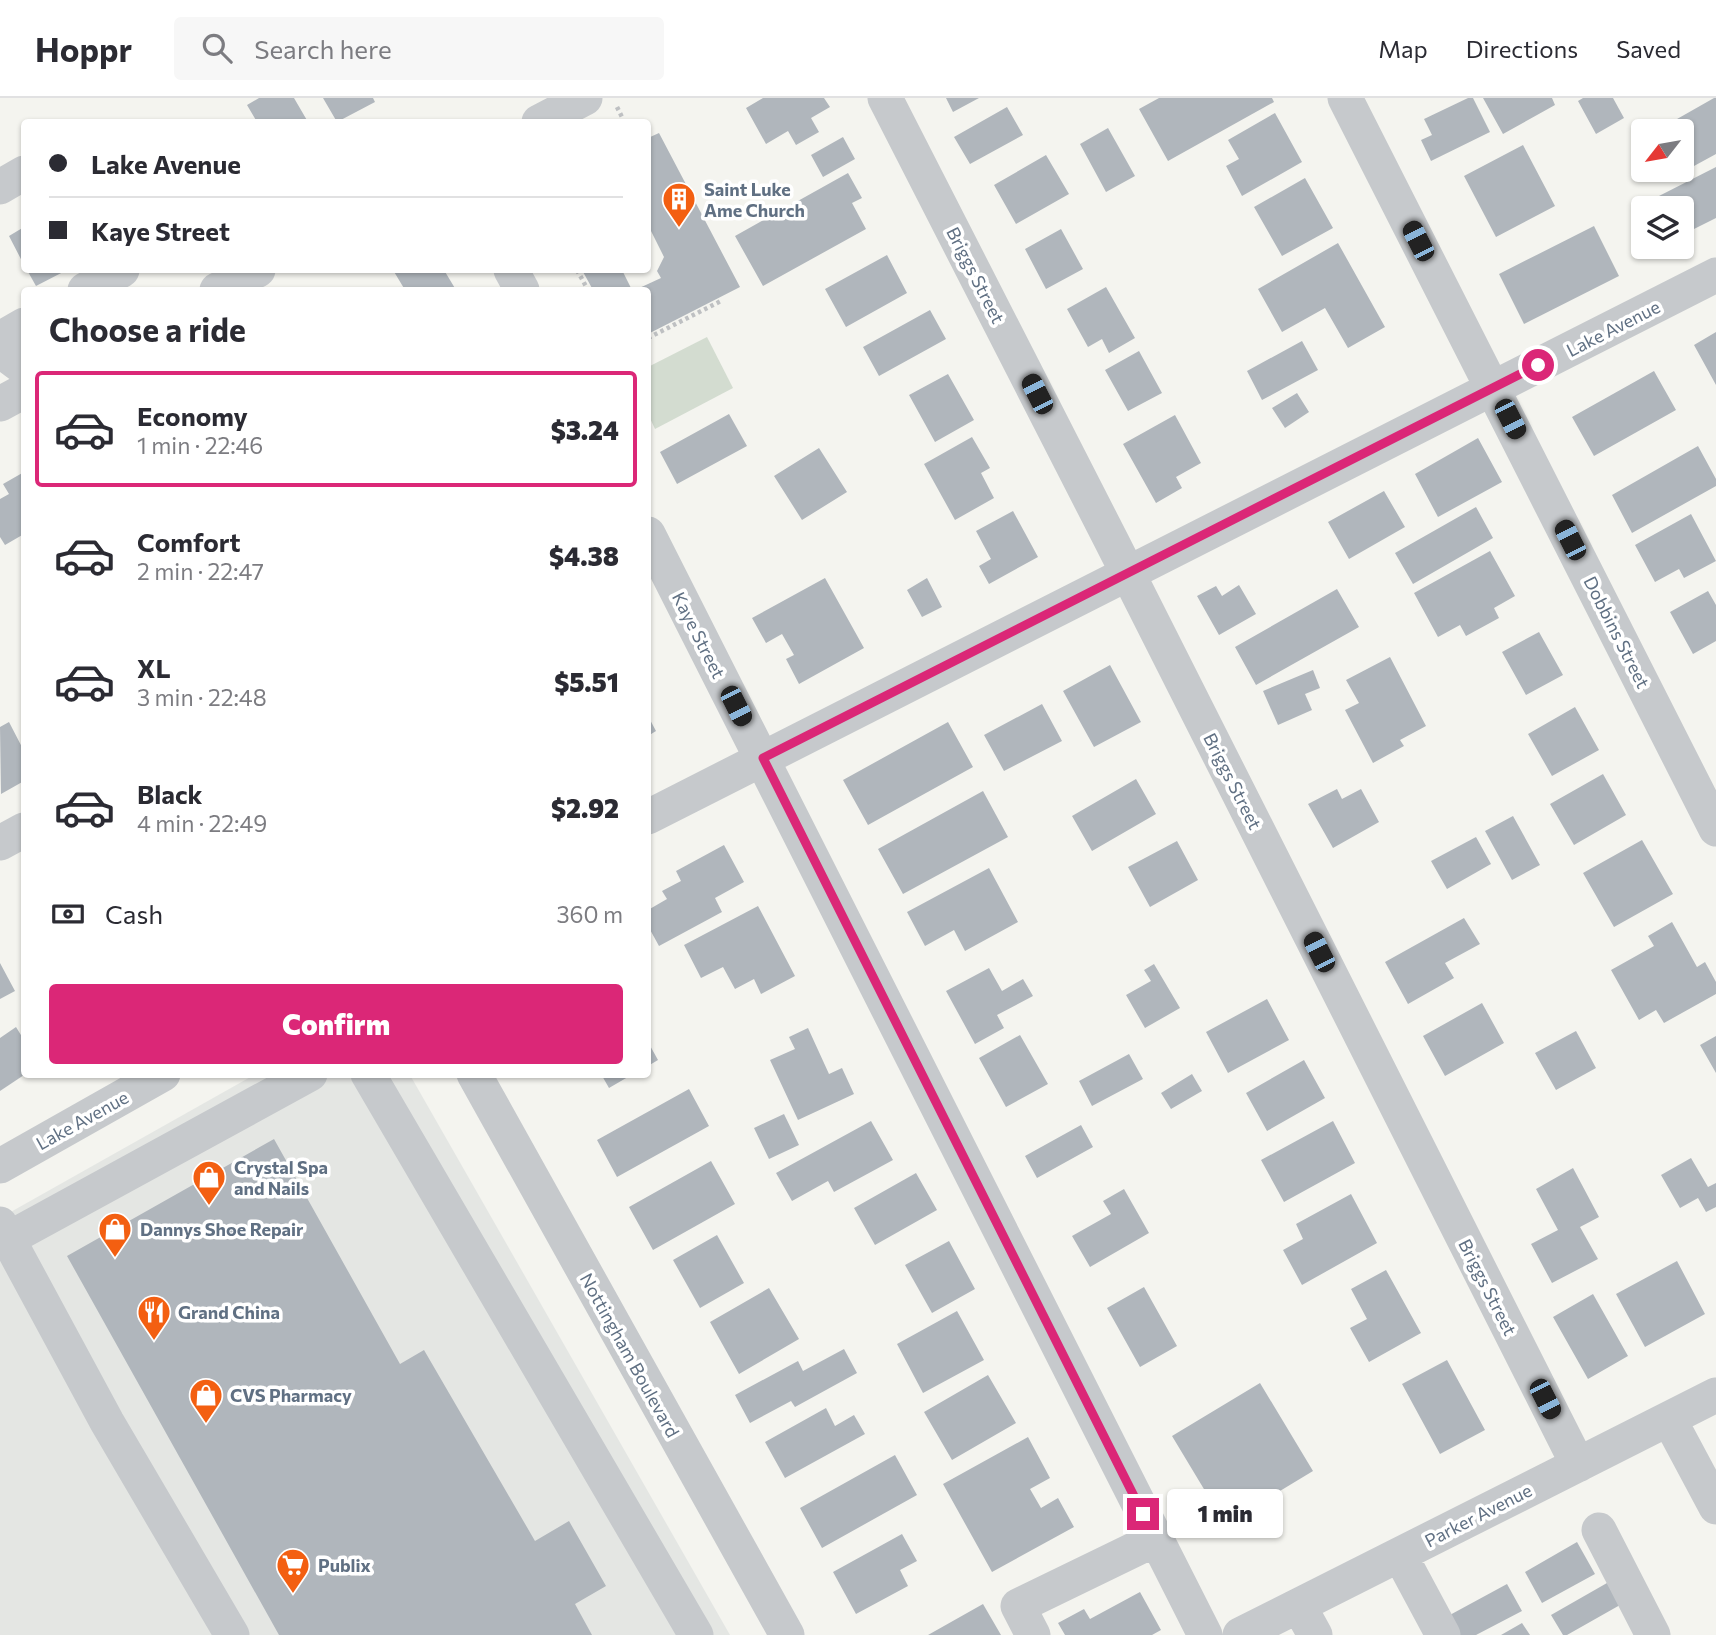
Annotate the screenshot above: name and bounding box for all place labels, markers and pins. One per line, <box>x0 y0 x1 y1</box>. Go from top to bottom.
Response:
place label: Saint Luke Ame Church <box>704 178 805 221</box>
building icon: Saint Luke Ame Church <box>660 180 698 229</box>
place label: Crystal Spa and Nails <box>234 1156 328 1199</box>
shop icon: Crystal Spa and Nails <box>190 1158 228 1207</box>
shop icon: Dannys Shoe Repair <box>96 1210 134 1259</box>
place label: Dannys Shoe Repair <box>140 1218 304 1240</box>
restaurant icon: Grand China <box>135 1293 173 1342</box>
place label: Grand China <box>178 1301 280 1323</box>
shop icon: CVS Pharmacy <box>187 1376 225 1425</box>
place label: CVS Pharmacy <box>230 1384 352 1406</box>
supermarket icon: Publix <box>274 1546 312 1595</box>
place label: Publix <box>318 1554 371 1576</box>

